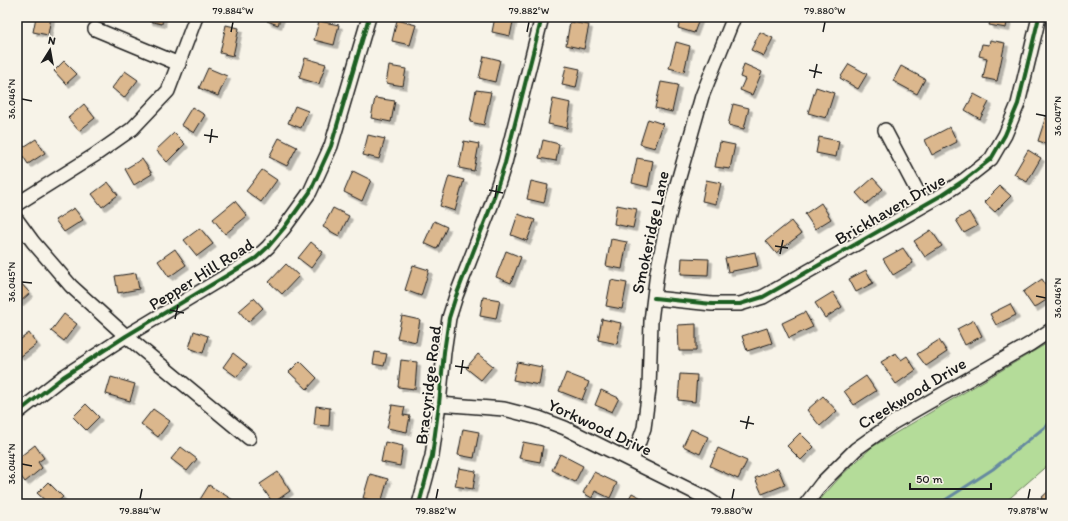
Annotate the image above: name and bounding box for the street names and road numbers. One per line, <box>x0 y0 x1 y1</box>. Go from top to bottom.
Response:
street label: Smokeridge Lane <box>627 169 673 295</box>
street label: Brickhaven Drive <box>831 169 949 249</box>
street label: Pepper Hill Road <box>145 233 258 314</box>
street label: Bracyridge Road <box>411 324 445 446</box>
street label: Creekwood Drive <box>854 353 970 433</box>
street label: Yorkwood Drive <box>545 394 655 460</box>

